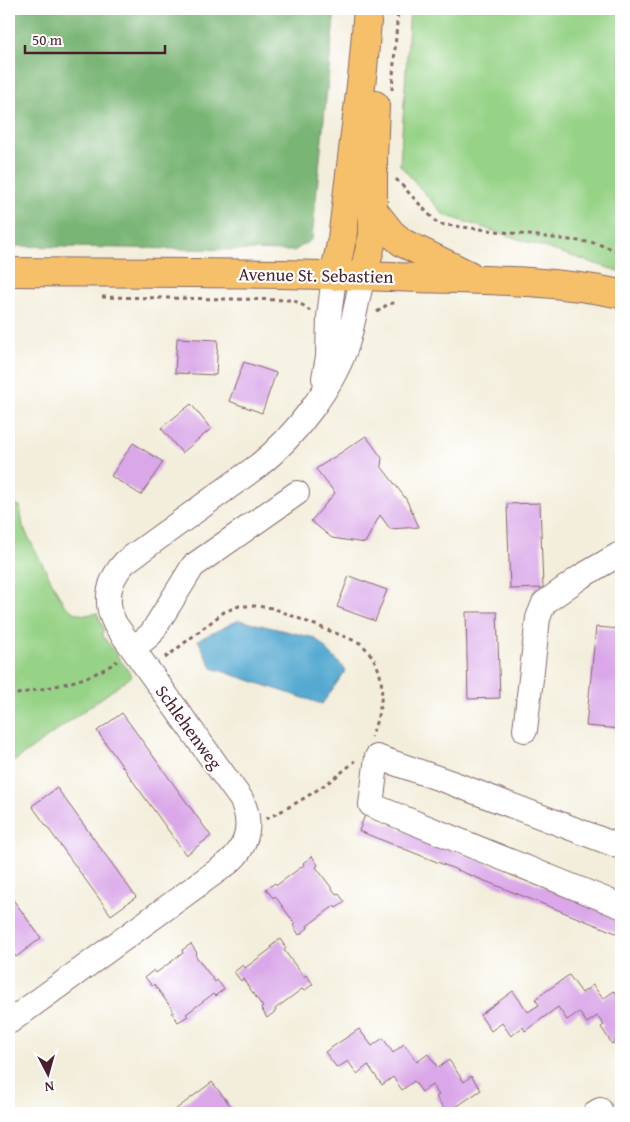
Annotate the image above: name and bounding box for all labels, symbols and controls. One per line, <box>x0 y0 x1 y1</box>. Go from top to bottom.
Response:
scale bar <box>25 22 165 54</box>
text: 50 m <box>32 29 63 50</box>
street label: Avenue St. Sebastien <box>238 260 394 290</box>
street label: Schlehenweg <box>149 679 229 775</box>
north arrow <box>22 1050 72 1100</box>
text: N <box>43 1076 55 1097</box>

